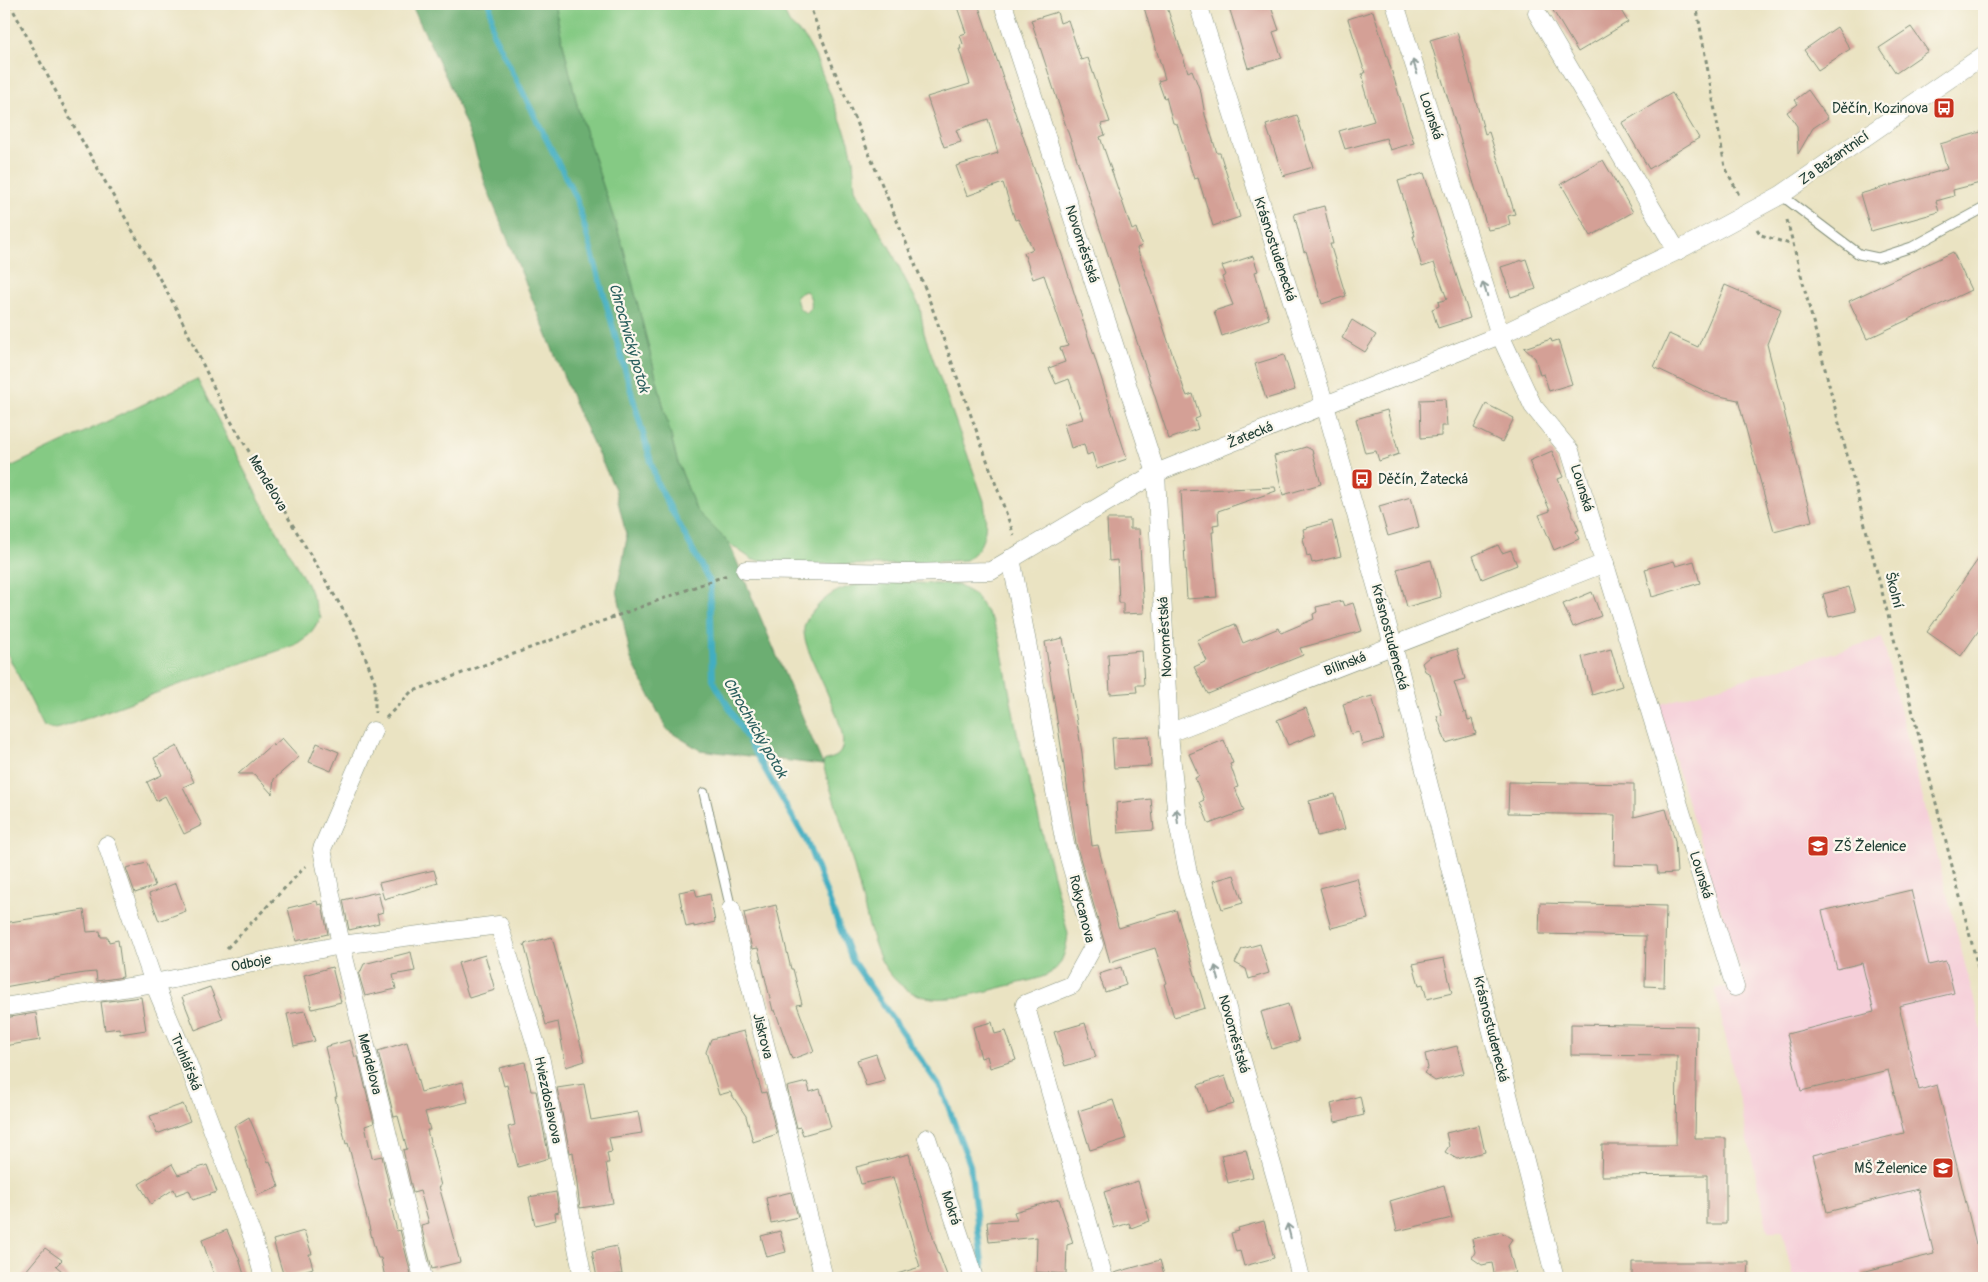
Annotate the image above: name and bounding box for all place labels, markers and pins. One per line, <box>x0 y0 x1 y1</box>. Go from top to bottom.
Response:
bus stop icon: Děčín, Kozinova <box>1932 96 1956 120</box>
place label: Děčín, Kozinova <box>1832 100 1928 117</box>
bus stop icon: Děčín, Žatecká <box>1350 467 1374 491</box>
place label: Děčín, Žatecká <box>1378 471 1468 488</box>
school or university icon: ZŠ Želenice <box>1806 834 1830 858</box>
place label: ZŠ Želenice <box>1834 837 1906 855</box>
school or university icon: MŠ Želenice <box>1931 1156 1955 1180</box>
place label: MŠ Želenice <box>1854 1159 1927 1177</box>

